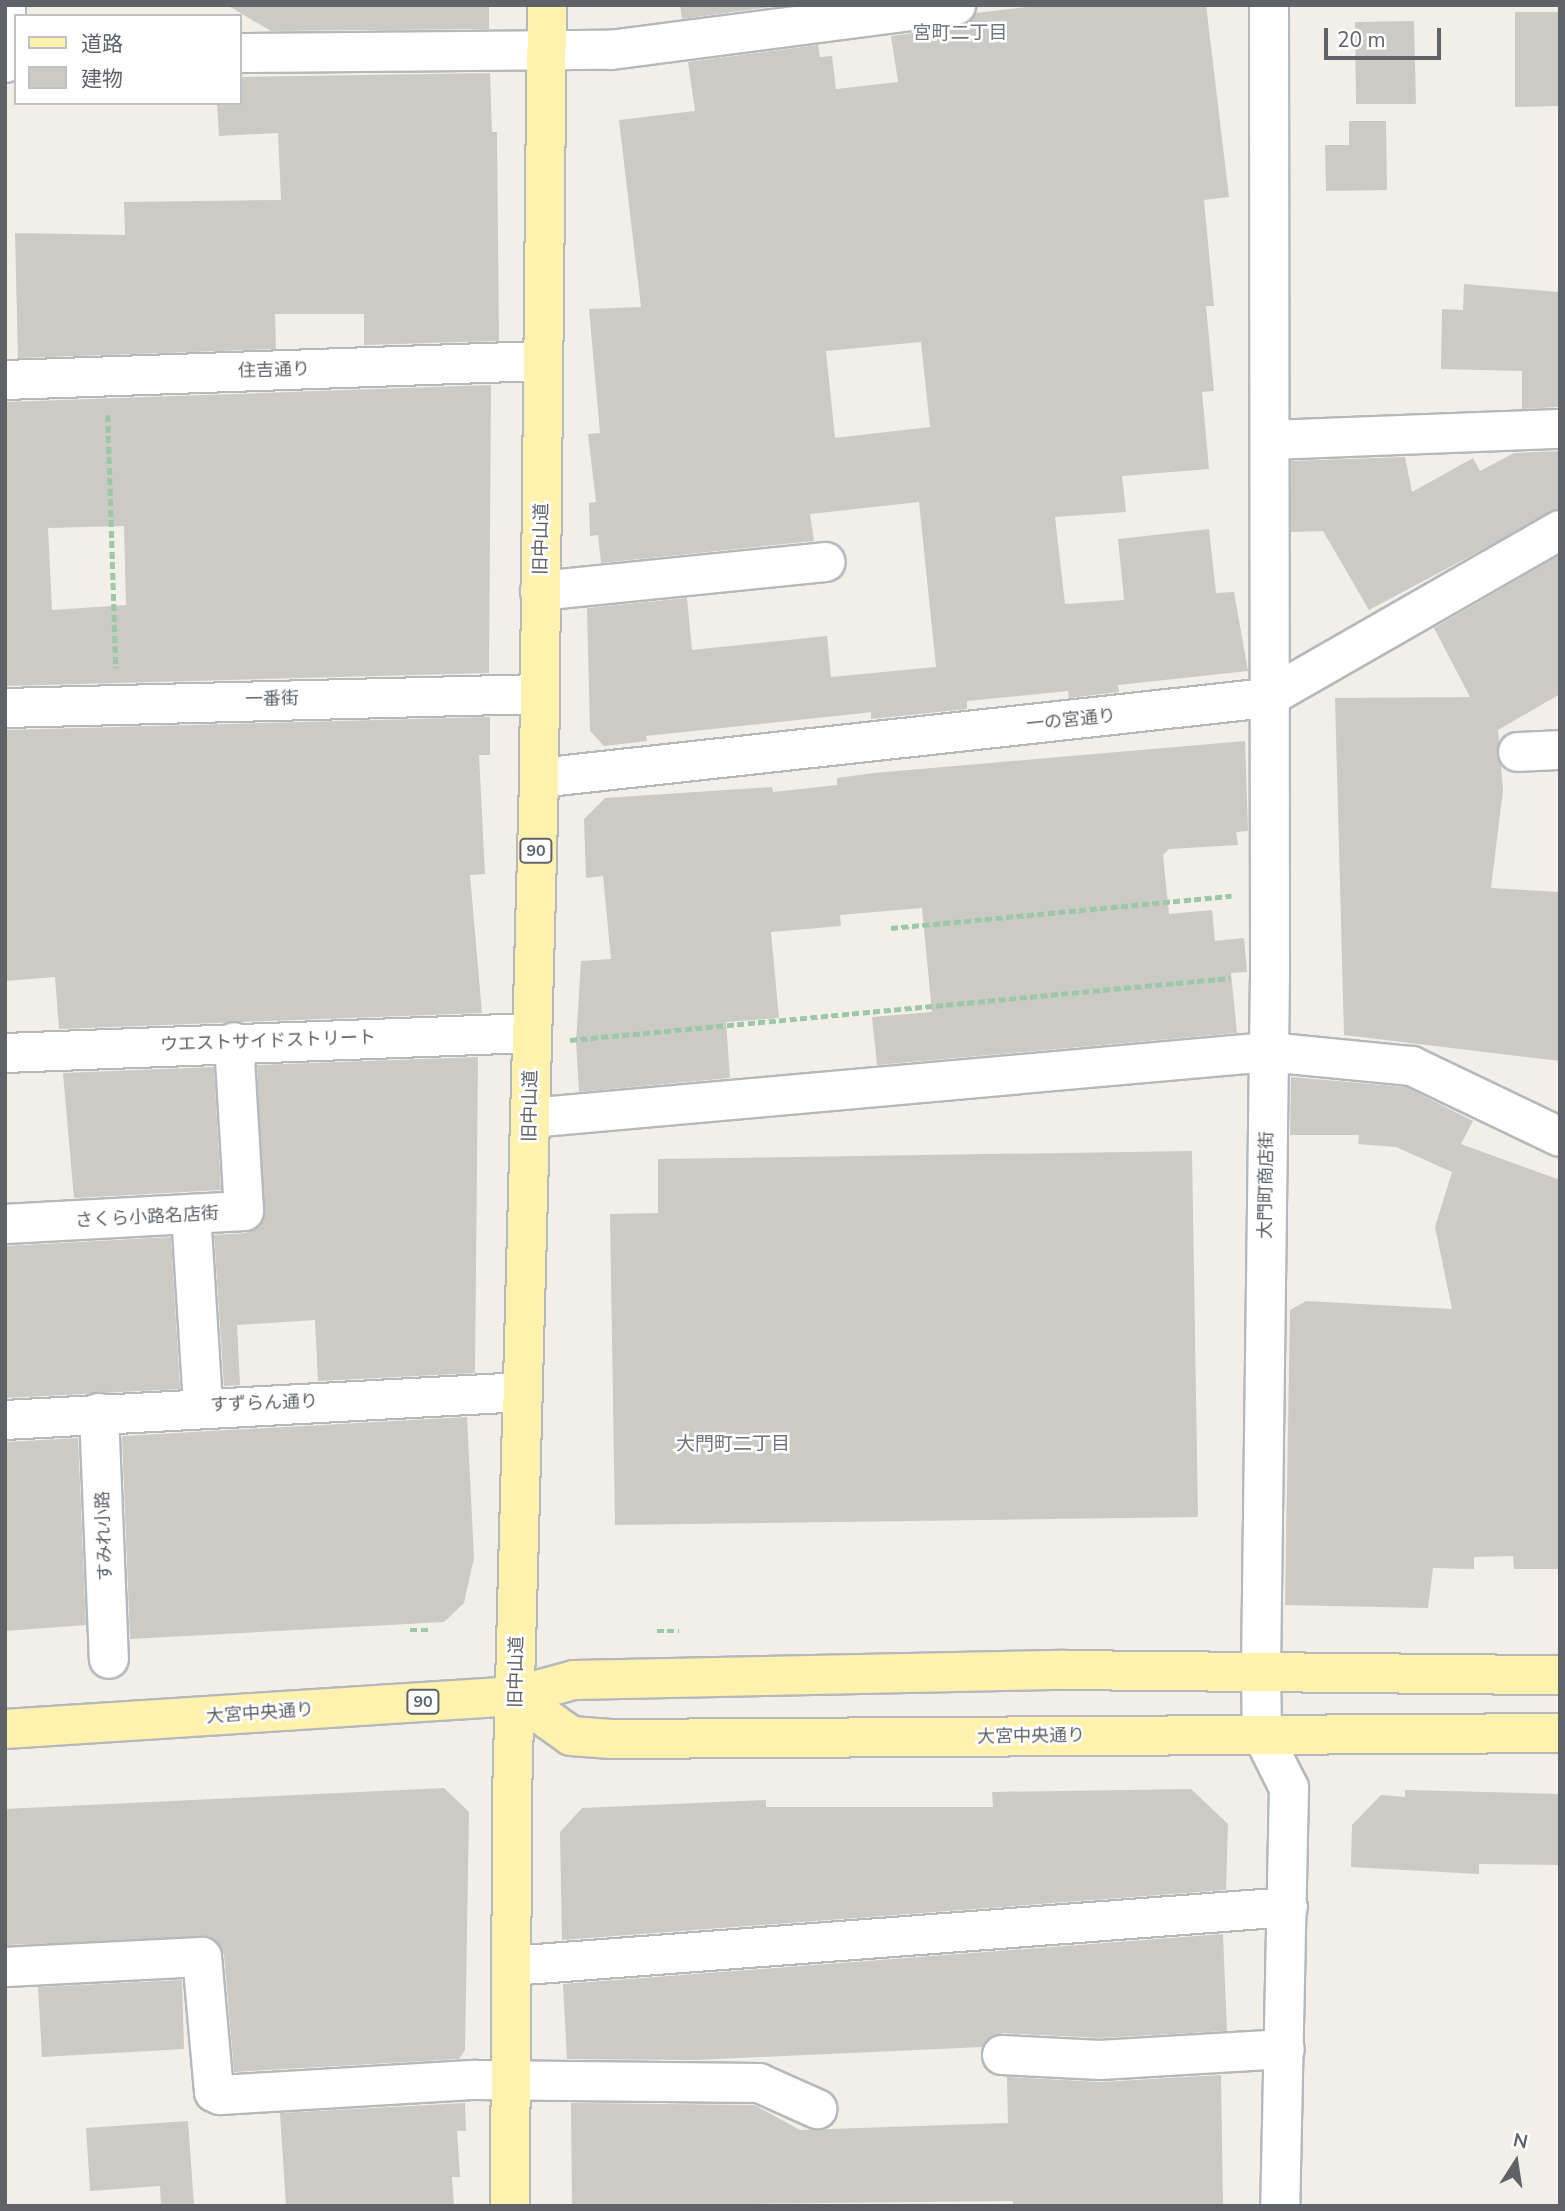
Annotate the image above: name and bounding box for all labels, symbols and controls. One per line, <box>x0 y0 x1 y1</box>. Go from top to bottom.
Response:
legend <box>14 14 242 105</box>
scale bar <box>1327 14 1444 58</box>
district label: 宮町二丁目 <box>913 23 1007 45</box>
text: 20 m <box>1337 26 1386 54</box>
text: 道路 <box>81 30 123 58</box>
text: 建物 <box>81 65 123 93</box>
street label: 住吉通り <box>238 358 310 382</box>
street label: 旧中山道 <box>530 503 552 575</box>
street label: 一番街 <box>245 688 299 710</box>
street label: 一の宮通り <box>1025 705 1117 735</box>
road number: 90 <box>518 838 554 864</box>
street label: ウエストサイドストリート <box>160 1026 376 1056</box>
street label: 旧中山道 <box>519 1070 541 1142</box>
street label: 大門町商店街 <box>1254 1131 1278 1239</box>
street label: さくら小路名店街 <box>75 1202 219 1232</box>
street label: すずらん通り <box>210 1390 318 1416</box>
district label: 大門町二丁目 <box>676 1434 790 1456</box>
street label: すみれ小路 <box>92 1491 116 1581</box>
street label: 旧中山道 <box>505 1636 527 1708</box>
road number: 90 <box>406 1690 440 1714</box>
street label: 大宮中央通り <box>205 1698 315 1728</box>
street label: 大宮中央通り <box>977 1724 1085 1748</box>
north arrow <box>1481 2127 1551 2197</box>
text: N <box>1511 2127 1530 2156</box>

